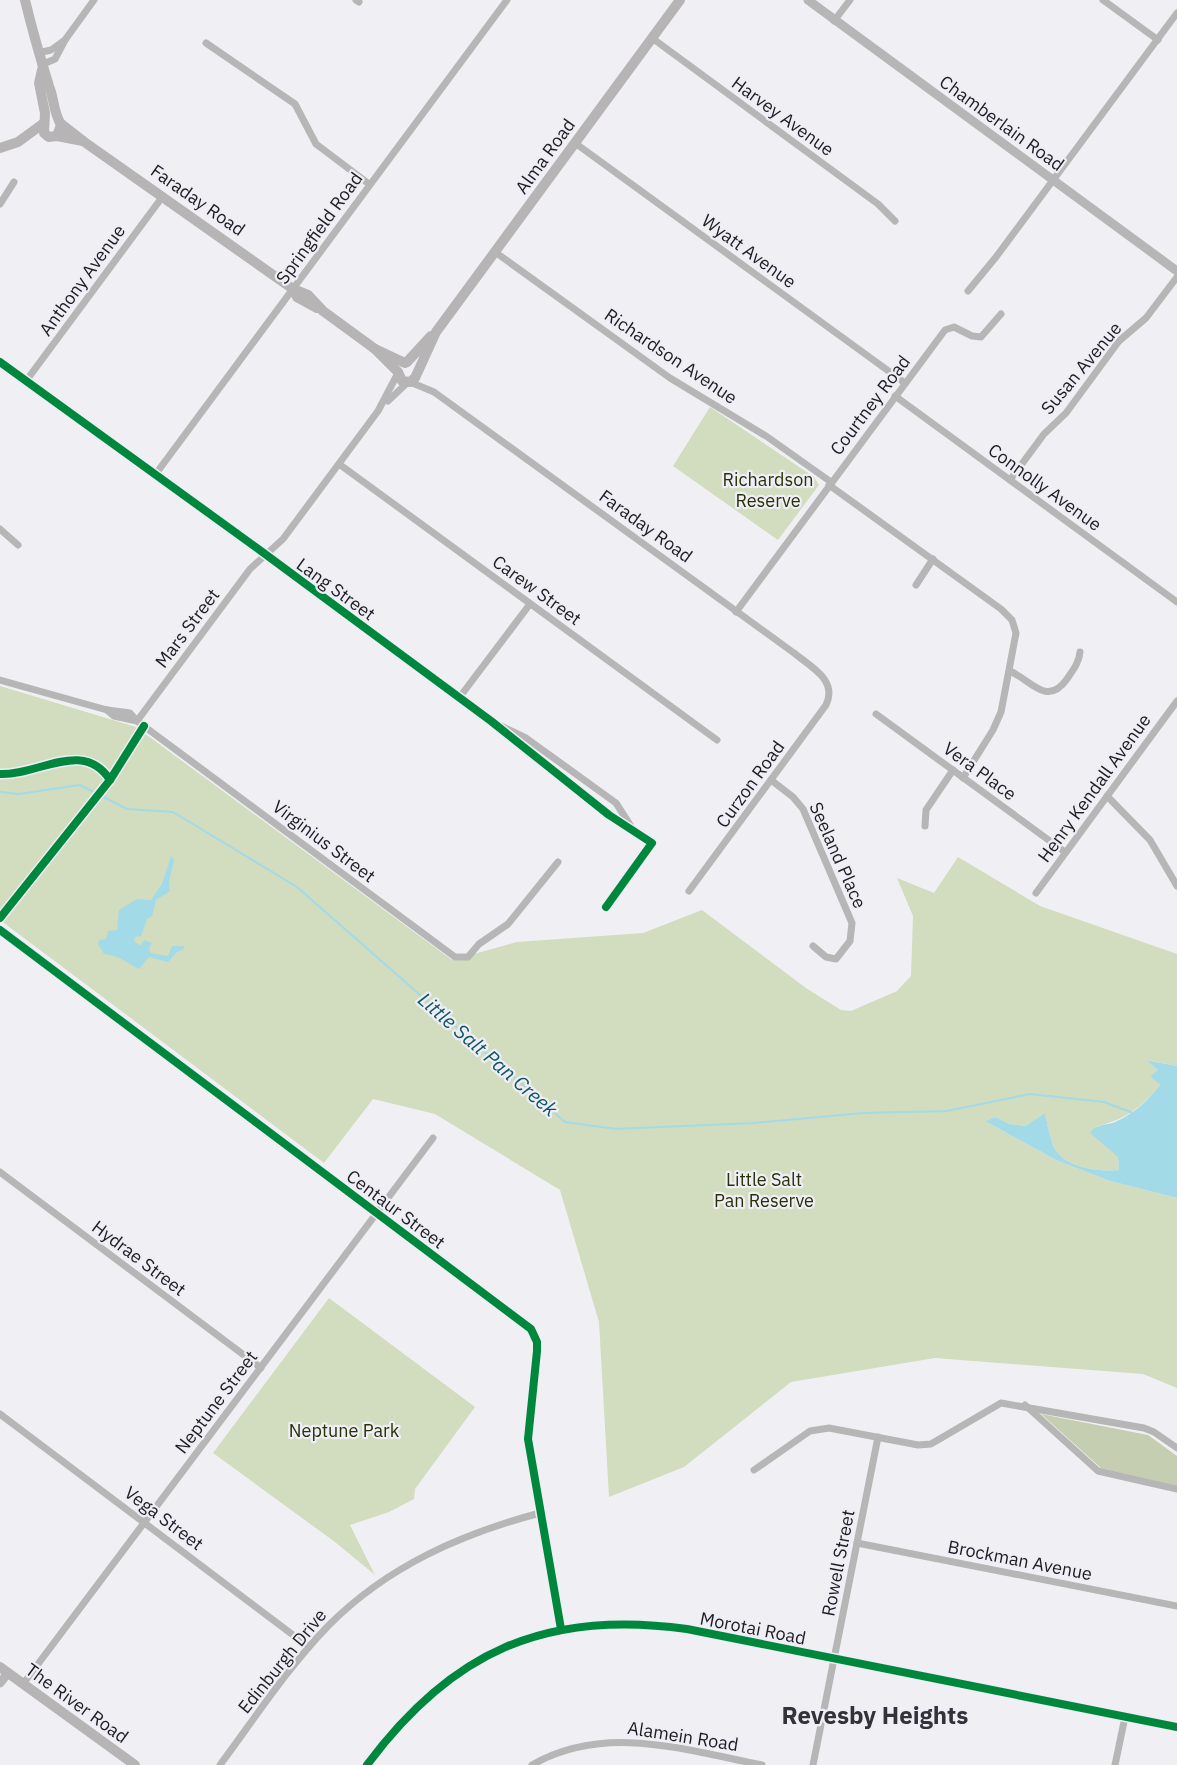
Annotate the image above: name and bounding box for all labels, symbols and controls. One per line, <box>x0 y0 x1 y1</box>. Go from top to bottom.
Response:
street label: Chamberlain Road <box>935 70 1069 176</box>
street label: Harvey Avenue <box>727 71 839 161</box>
street label: Alma Road <box>510 114 580 198</box>
street label: Faraday Road <box>146 159 250 241</box>
street label: Springfield Road <box>271 168 367 288</box>
street label: Wyatt Avenue <box>697 209 801 293</box>
street label: Anthony Avenue <box>34 220 130 340</box>
street label: Richardson Avenue <box>600 303 742 409</box>
street label: Susan Avenue <box>1036 317 1126 419</box>
street label: Courtney Road <box>825 351 915 459</box>
street label: Connolly Avenue <box>984 438 1106 536</box>
park label: Richardson Reserve <box>723 468 813 512</box>
street label: Faraday Road <box>595 484 697 568</box>
street label: Carew Street <box>488 550 586 630</box>
street label: Lang Street <box>292 553 380 625</box>
street label: Mars Street <box>150 584 224 672</box>
street label: Henry Kendall Avenue <box>1032 709 1156 867</box>
street label: Curzon Road <box>711 736 789 832</box>
street label: Vera Place <box>939 737 1021 805</box>
street label: Virginius Street <box>268 795 380 887</box>
street label: Seeland Place <box>804 798 872 912</box>
water label: Little Salt Pan Creek <box>412 986 564 1123</box>
street label: Centaur Street <box>342 1164 450 1254</box>
park label: Little Salt Pan Reserve <box>714 1168 814 1212</box>
street label: Hydrae Street <box>87 1215 191 1301</box>
street label: Neptune Street <box>170 1346 262 1458</box>
park label: Neptune Park <box>289 1419 400 1442</box>
street label: Vega Street <box>120 1481 208 1555</box>
street label: Rowell Street <box>816 1508 860 1618</box>
street label: Brockman Avenue <box>946 1535 1094 1585</box>
street label: Edinburgh Drive <box>233 1604 331 1718</box>
street label: Morotai Road <box>698 1606 808 1650</box>
street label: The River Road <box>21 1658 133 1748</box>
district label: Revesby Heights <box>782 1699 968 1731</box>
street label: Alamein Road <box>626 1716 740 1756</box>

